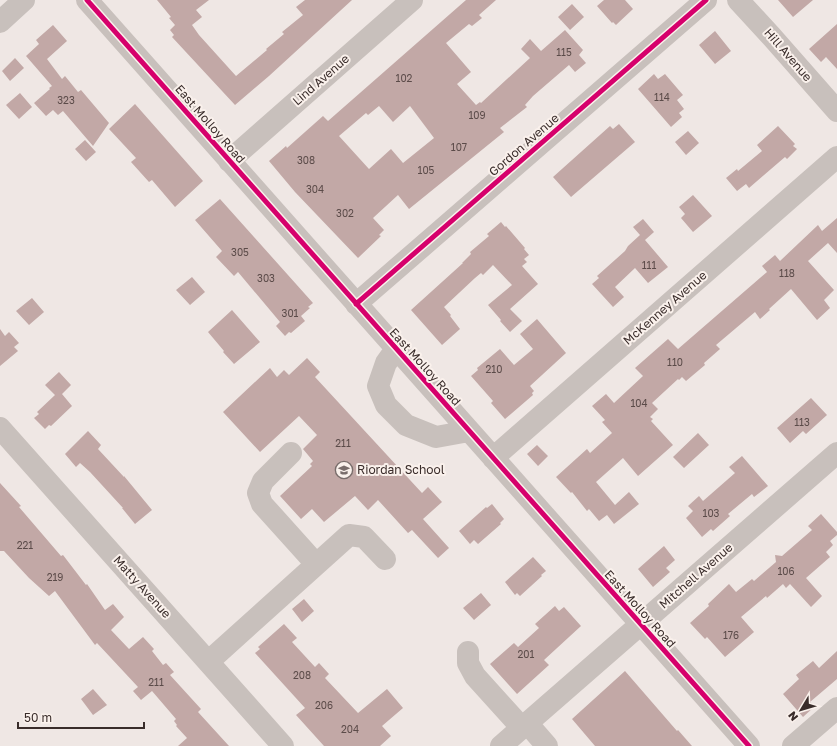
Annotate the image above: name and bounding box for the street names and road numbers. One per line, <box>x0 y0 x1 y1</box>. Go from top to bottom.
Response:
street label: Hill Avenue <box>761 25 816 84</box>
street label: Lind Avenue <box>289 51 352 108</box>
street label: East Molloy Road <box>172 81 249 166</box>
street label: Gordon Avenue <box>486 110 562 179</box>
street label: McKenney Avenue <box>620 267 709 348</box>
street label: East Molloy Road <box>387 325 464 409</box>
street label: Mitchell Avenue <box>656 540 735 612</box>
street label: Matty Avenue <box>110 552 174 621</box>
street label: East Molloy Road <box>602 567 679 651</box>

